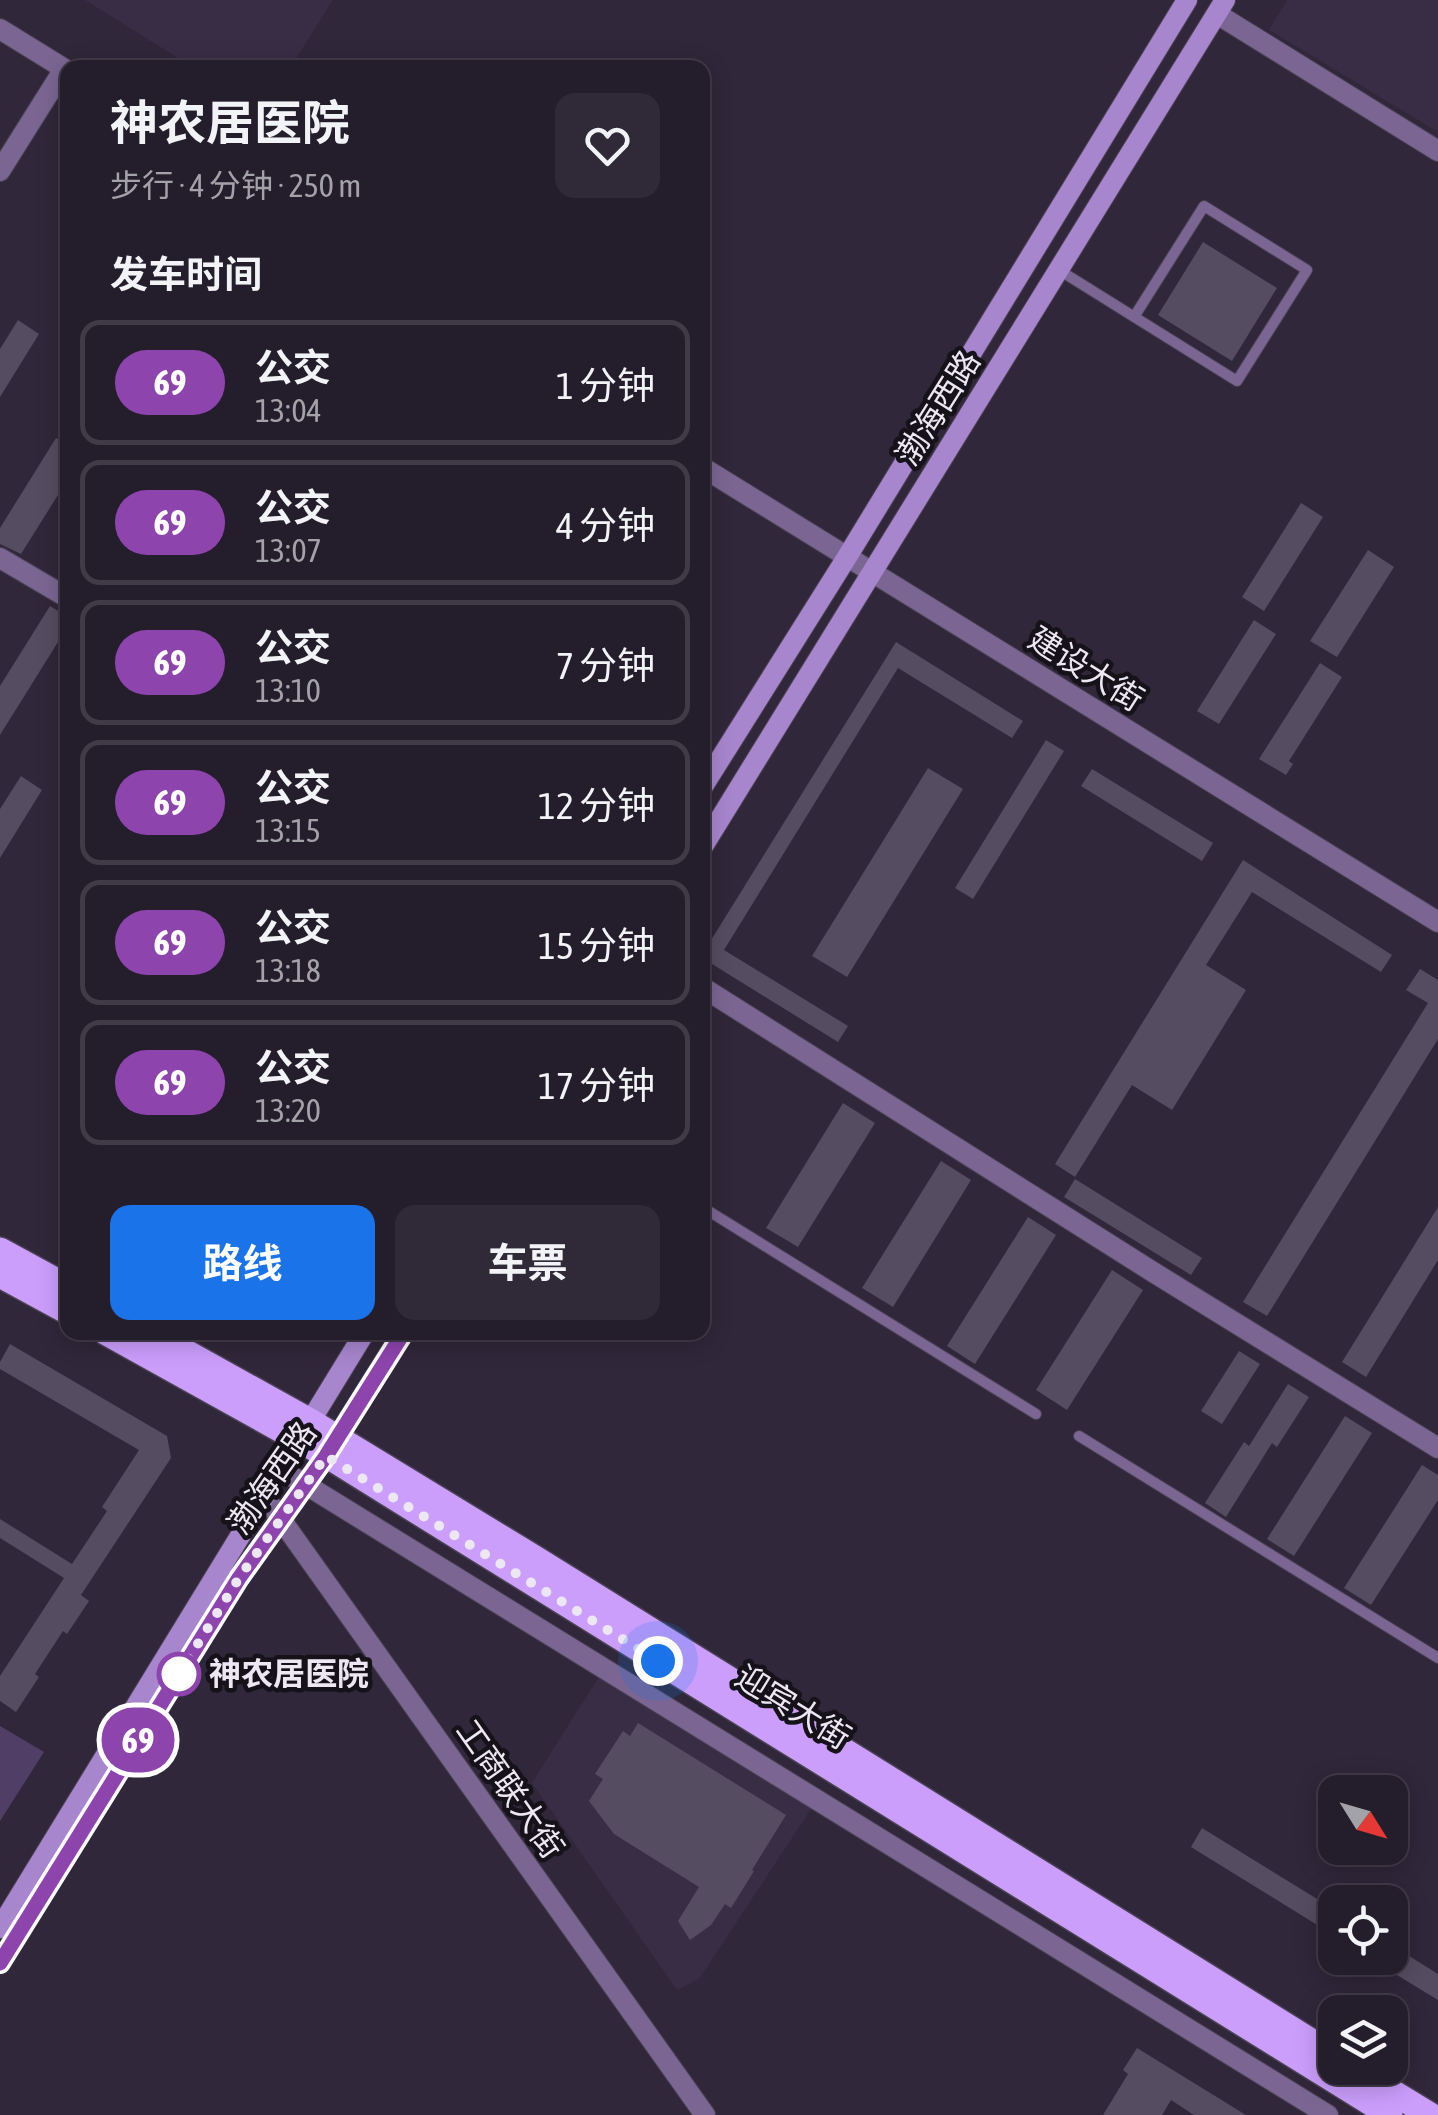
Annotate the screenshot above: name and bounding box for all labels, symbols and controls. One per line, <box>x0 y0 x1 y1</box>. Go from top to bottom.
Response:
button: heart <box>555 93 660 198</box>
text: 神农居医院 <box>110 95 350 150</box>
text: 步行 · 4 分钟 · 250 m <box>110 167 361 204</box>
text: 发车时间 <box>110 253 262 296</box>
street label: 渤海西路 <box>888 344 987 472</box>
text: 公交 <box>255 346 331 389</box>
text: 69 <box>154 362 186 402</box>
text: 1 分钟 <box>556 364 655 407</box>
text: 13:04 <box>255 392 322 429</box>
text: 公交 <box>255 486 331 529</box>
text: 69 <box>154 502 186 542</box>
text: 4 分钟 <box>556 504 655 547</box>
text: 13:07 <box>255 532 322 569</box>
street label: 建设大街 <box>1022 619 1150 718</box>
text: 公交 <box>255 626 331 669</box>
text: 69 <box>154 642 186 682</box>
text: 7 分钟 <box>556 644 655 687</box>
text: 13:10 <box>255 672 321 709</box>
text: 公交 <box>255 766 331 809</box>
text: 69 <box>154 782 186 822</box>
text: 12 分钟 <box>538 784 655 827</box>
text: 13:15 <box>255 812 321 849</box>
text: 公交 <box>255 906 331 949</box>
text: 69 <box>154 922 186 962</box>
text: 15 分钟 <box>538 924 655 967</box>
text: 13:18 <box>255 952 321 989</box>
text: 公交 <box>255 1046 331 1089</box>
text: 69 <box>154 1062 186 1102</box>
text: 17 分钟 <box>538 1064 655 1107</box>
text: 13:20 <box>255 1092 321 1129</box>
button: 路线 <box>110 1205 375 1320</box>
button: 车票 <box>395 1205 660 1320</box>
street label: 渤海西路 <box>220 1415 323 1541</box>
your location <box>633 1636 683 1686</box>
marker: 神农居医院 <box>158 1653 200 1695</box>
place label: 神农居医院 <box>209 1655 369 1692</box>
street label: 迎宾大街 <box>729 1657 857 1756</box>
line badge: 69 <box>93 1708 183 1772</box>
street label: 工商联大街 <box>449 1713 571 1865</box>
text: 69 <box>122 1720 154 1760</box>
north arrow <box>1318 1775 1408 1865</box>
map controls <box>1318 1775 1408 2085</box>
button: locate <box>1318 1885 1408 1975</box>
button: layers <box>1318 1995 1408 2085</box>

